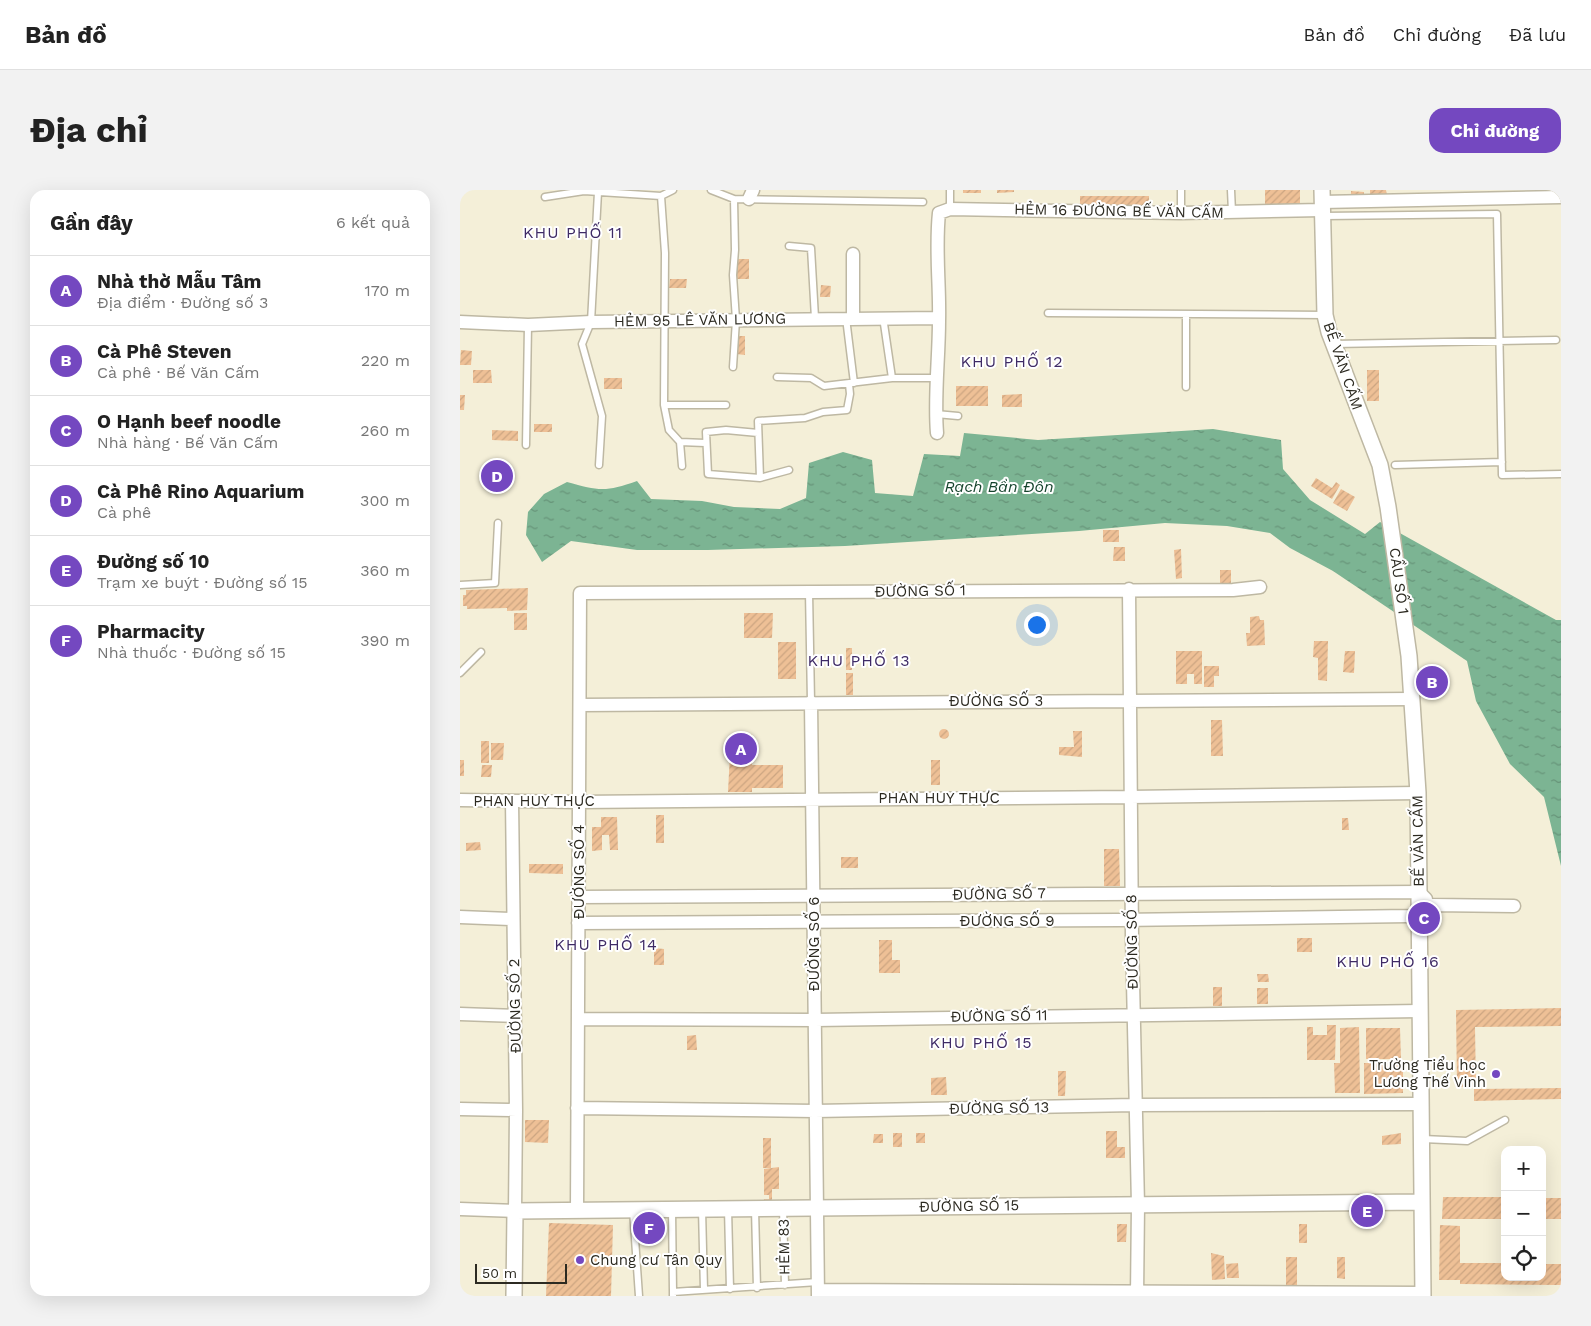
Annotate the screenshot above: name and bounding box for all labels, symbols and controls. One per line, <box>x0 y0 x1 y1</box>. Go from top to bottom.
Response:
text: Bản đồ <box>25 21 107 49</box>
text: Bản đồ <box>1303 24 1365 45</box>
text: Chỉ đường <box>1393 24 1481 45</box>
text: Đã lưu <box>1509 24 1566 45</box>
button: Chỉ đường <box>1429 108 1561 153</box>
text: Địa chỉ <box>30 109 148 151</box>
street label: HẺM 16 ĐƯỜNG BẾ VĂN CẤM <box>1014 198 1224 222</box>
text: Gần đây <box>50 210 133 235</box>
text: 6 kết quả <box>336 213 410 232</box>
district label: KHU PHỐ 11 <box>523 222 623 242</box>
text: Nhà thờ Mẫu Tâm <box>97 270 261 293</box>
text: A <box>61 281 71 300</box>
text: 170 m <box>364 281 410 300</box>
text: Địa điểm · Đường số 3 <box>97 293 268 312</box>
street label: HẺM 95 LÊ VĂN LƯƠNG <box>614 310 786 330</box>
street label: BẾ VĂN CẤM <box>1320 319 1368 412</box>
text: Cà Phê Steven <box>97 340 232 363</box>
text: B <box>61 351 71 370</box>
text: 220 m <box>361 351 410 370</box>
district label: KHU PHỐ 12 <box>960 351 1064 371</box>
text: Cà phê · Bế Văn Cấm <box>97 363 260 382</box>
text: O Hạnh beef noodle <box>97 410 281 433</box>
text: C <box>61 421 71 440</box>
text: 260 m <box>360 421 410 440</box>
text: Nhà hàng · Bế Văn Cấm <box>97 433 278 452</box>
pin: D <box>481 457 513 495</box>
water label: Rạch Bần Đôn <box>944 477 1054 496</box>
text: Cà Phê Rino Aquarium <box>97 480 304 503</box>
text: D <box>60 491 72 510</box>
text: 300 m <box>360 491 410 510</box>
text: Cà phê <box>97 503 151 522</box>
street label: CẦU SỐ 1 <box>1385 546 1415 615</box>
text: Đường số 10 <box>97 550 209 573</box>
text: E <box>61 561 71 580</box>
text: 360 m <box>360 561 410 580</box>
text: Trạm xe buýt · Đường số 15 <box>97 573 307 592</box>
street label: ĐƯỜNG SỐ 1 <box>874 579 966 601</box>
your location <box>1024 612 1050 638</box>
text: Pharmacity <box>97 620 205 643</box>
text: F <box>61 631 71 650</box>
text: 390 m <box>360 631 410 650</box>
text: Nhà thuốc · Đường số 15 <box>97 643 286 662</box>
district label: KHU PHỐ 13 <box>807 650 911 670</box>
pin: B <box>1416 663 1448 701</box>
street label: ĐƯỜNG SỐ 3 <box>949 690 1043 710</box>
pin: A <box>725 730 757 768</box>
street label: PHAN HUY THỰC <box>878 789 1000 807</box>
street label: PHAN HUY THỰC <box>473 792 595 810</box>
street label: BẾ VĂN CẤM <box>1406 795 1428 887</box>
street label: ĐƯỜNG SỐ 4 <box>568 825 588 920</box>
street label: ĐƯỜNG SỐ 7 <box>952 882 1046 904</box>
street label: ĐƯỜNG SỐ 8 <box>1120 894 1142 990</box>
street label: ĐƯỜNG SỐ 6 <box>803 897 823 991</box>
pin: C <box>1408 899 1440 937</box>
street label: ĐƯỜNG SỐ 9 <box>959 910 1055 930</box>
district label: KHU PHỐ 14 <box>554 934 658 954</box>
district label: KHU PHỐ 16 <box>1336 951 1440 971</box>
street label: ĐƯỜNG SỐ 2 <box>503 959 525 1053</box>
street label: ĐƯỜNG SỐ 11 <box>950 1004 1048 1026</box>
district label: KHU PHỐ 15 <box>929 1032 1033 1052</box>
place label: Trường Tiểu học Lương Thế Vinh <box>1369 1056 1486 1091</box>
marker: Trường Tiểu học Lương Thế Vinh <box>1490 1068 1502 1080</box>
street label: ĐƯỜNG SỐ 13 <box>949 1096 1049 1118</box>
map controls <box>1501 1146 1546 1281</box>
button: + <box>1501 1146 1546 1191</box>
button: − <box>1501 1191 1546 1236</box>
pin: E <box>1351 1192 1383 1230</box>
street label: ĐƯỜNG SỐ 15 <box>919 1194 1019 1216</box>
pin: F <box>633 1209 665 1247</box>
street label: HẺM 83 <box>775 1219 793 1275</box>
button: locate <box>1501 1236 1546 1281</box>
place label: Chung cư Tân Quy <box>590 1251 722 1269</box>
marker: Chung cư Tân Quy <box>574 1254 586 1266</box>
scale bar <box>475 1261 568 1284</box>
text: 50 m <box>482 1265 517 1281</box>

